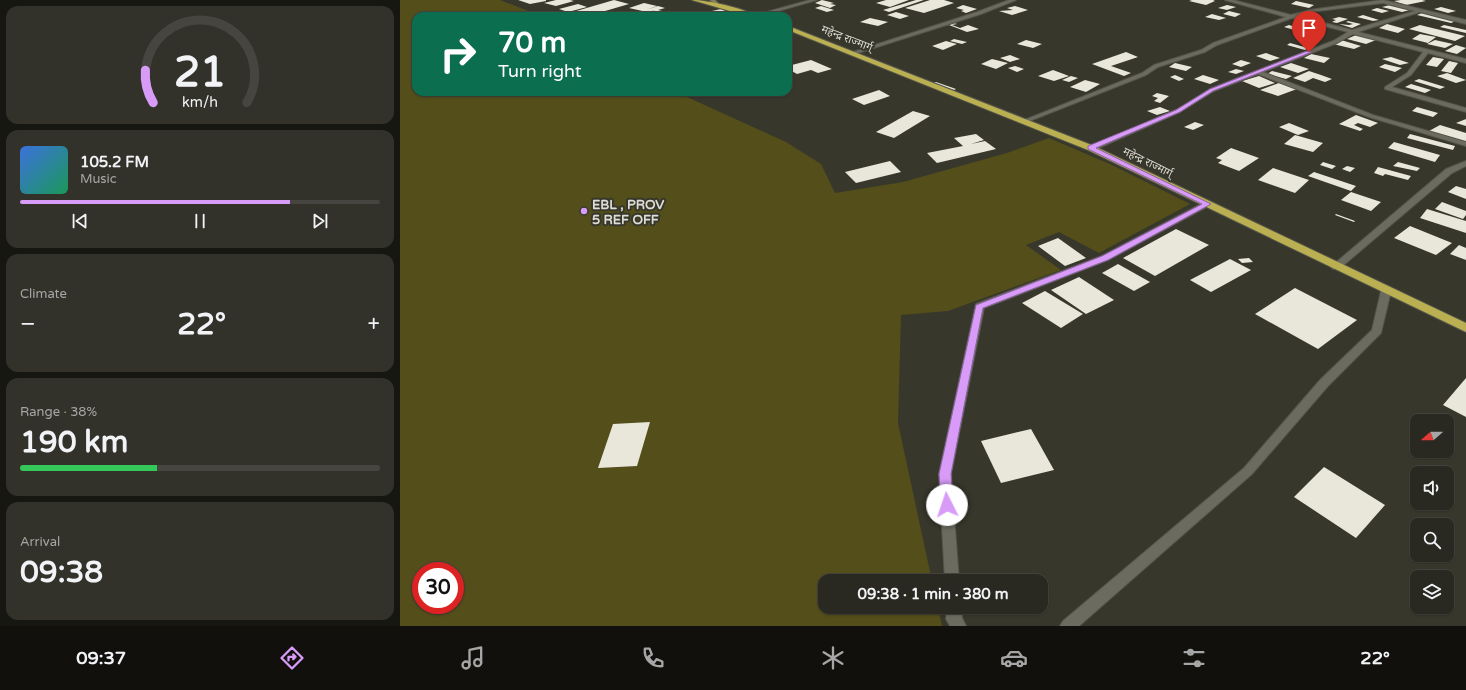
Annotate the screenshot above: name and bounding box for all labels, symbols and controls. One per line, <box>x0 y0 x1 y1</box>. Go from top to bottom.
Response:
pin <box>1292 11 1326 52</box>
icon: arrive <box>1298 17 1320 39</box>
street label: महेन्द्र राज्मार्ग् <box>819 23 876 55</box>
text: 70 m <box>498 26 566 60</box>
icon: right <box>432 28 484 80</box>
text: 21 <box>174 48 226 98</box>
text: Turn right <box>498 60 582 82</box>
text: km/h <box>182 94 218 111</box>
street label: महेन्द्र राज्मार्ग् <box>1121 145 1177 181</box>
text: 105.2 FM <box>80 153 149 171</box>
text: Music <box>80 171 117 187</box>
place label: EBL , PROV 5 REF OFF <box>592 197 664 228</box>
marker: EBL , PROV 5 REF OFF <box>579 206 589 216</box>
icon: previous <box>69 210 91 232</box>
icon: pause <box>189 210 211 232</box>
icon: next <box>309 210 331 232</box>
text: Climate <box>20 286 67 302</box>
text: 22° <box>177 306 226 343</box>
text: − <box>20 311 36 337</box>
text: + <box>368 311 380 337</box>
text: Range · 38% <box>20 404 97 420</box>
north arrow <box>1410 414 1454 458</box>
map controls <box>1410 414 1454 614</box>
text: 190 km <box>20 424 128 461</box>
button: sound <box>1410 466 1454 510</box>
position arrow <box>926 484 968 526</box>
button: search <box>1410 518 1454 562</box>
text: Arrival <box>20 534 60 550</box>
text: 09:38 <box>20 554 103 591</box>
speed limit sign: 30 <box>412 562 464 614</box>
button: layers <box>1410 570 1454 614</box>
text: 09:38 · 1 min · 380 m <box>858 585 1008 603</box>
icon: directions <box>278 644 306 672</box>
icon: music <box>459 644 487 672</box>
icon: phone <box>639 644 667 672</box>
icon: climate <box>819 644 847 672</box>
icon: car <box>1000 644 1028 672</box>
icon: filters <box>1180 644 1208 672</box>
text: 09:37 <box>76 647 126 669</box>
text: 22° <box>1360 647 1390 669</box>

